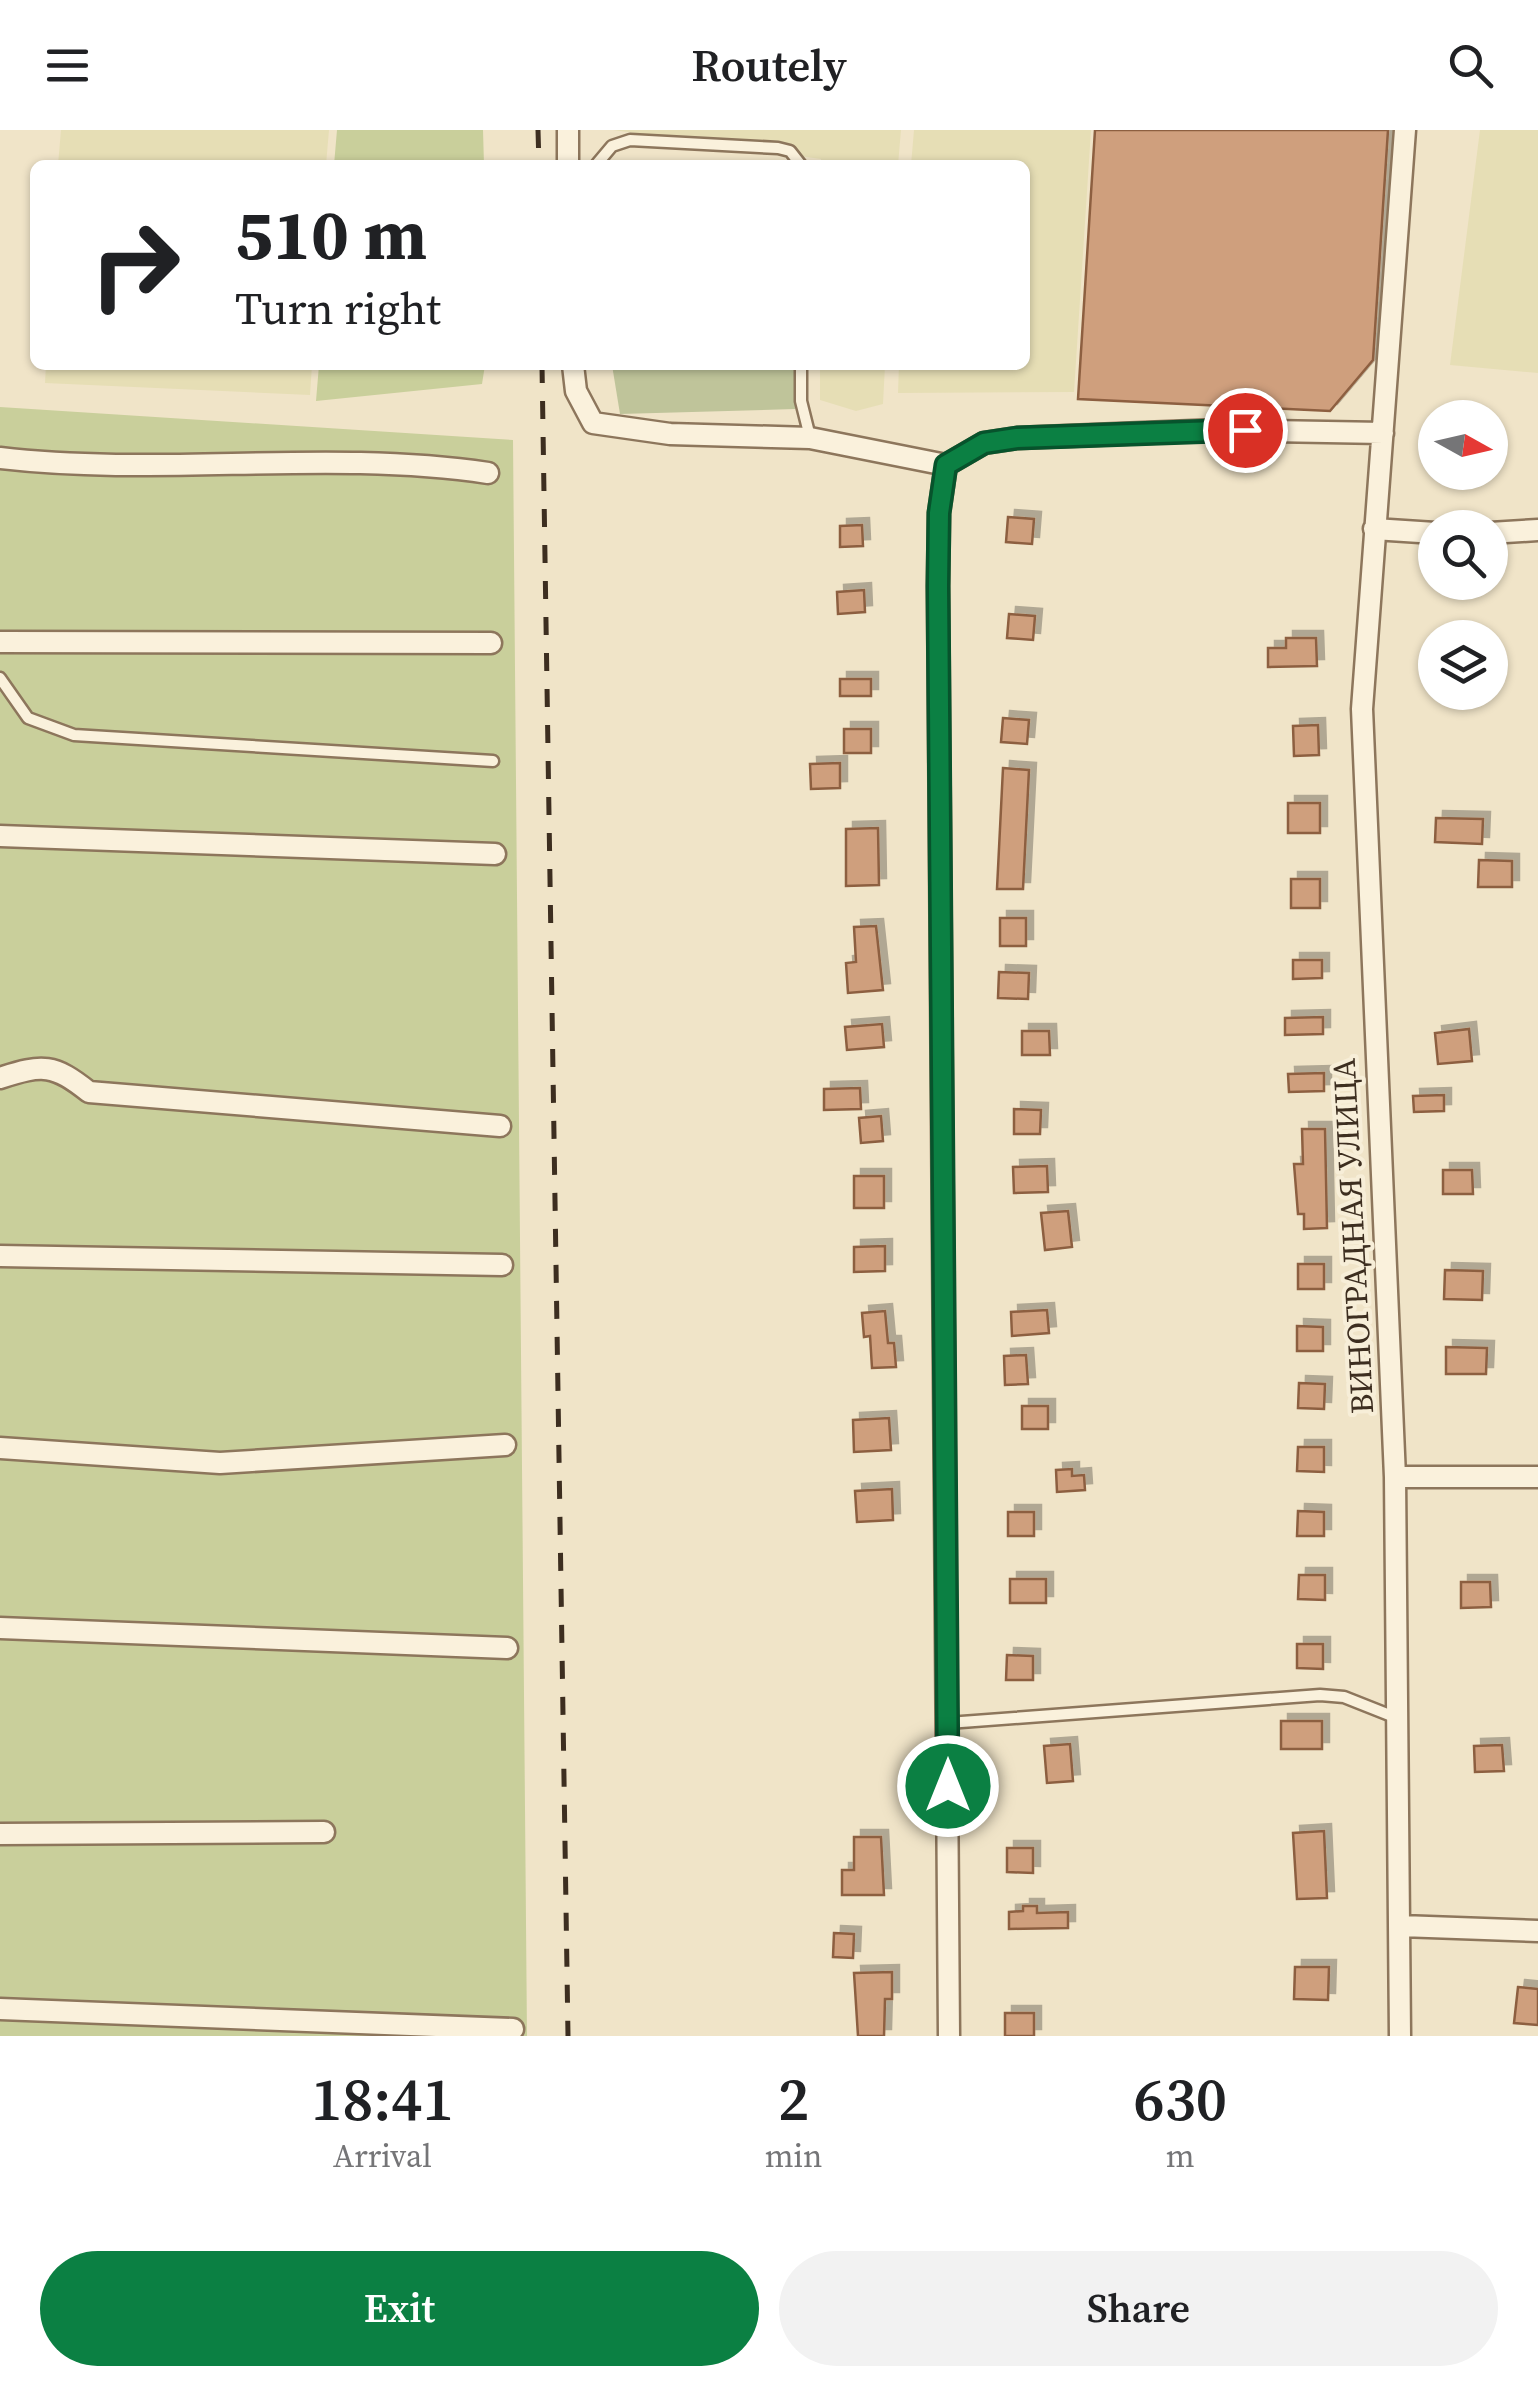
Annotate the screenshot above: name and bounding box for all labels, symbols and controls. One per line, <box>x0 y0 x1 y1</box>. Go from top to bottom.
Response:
text: Routely <box>691 34 847 96</box>
icon: menu <box>40 38 95 93</box>
icon: search <box>1443 38 1498 93</box>
text: 510 m <box>235 186 427 282</box>
icon: right <box>70 200 200 330</box>
text: Turn right <box>235 277 441 339</box>
pin <box>1203 388 1288 473</box>
north arrow <box>1418 400 1508 490</box>
map controls <box>1418 400 1508 710</box>
icon: arrive <box>1218 403 1273 458</box>
button: search <box>1418 510 1508 600</box>
button: layers <box>1418 620 1508 710</box>
street label: ВИНОГРАДНАЯ УЛИЦА <box>1322 1057 1384 1415</box>
position arrow <box>896 1734 1000 1838</box>
text: 18:41 <box>311 2058 454 2140</box>
text: 2 <box>778 2058 809 2140</box>
text: 630 <box>1133 2058 1227 2140</box>
text: Arrival <box>333 2134 432 2178</box>
text: min <box>765 2134 822 2178</box>
text: m <box>1166 2134 1195 2178</box>
button: Exit <box>40 2251 759 2366</box>
button: Share <box>779 2251 1498 2366</box>

